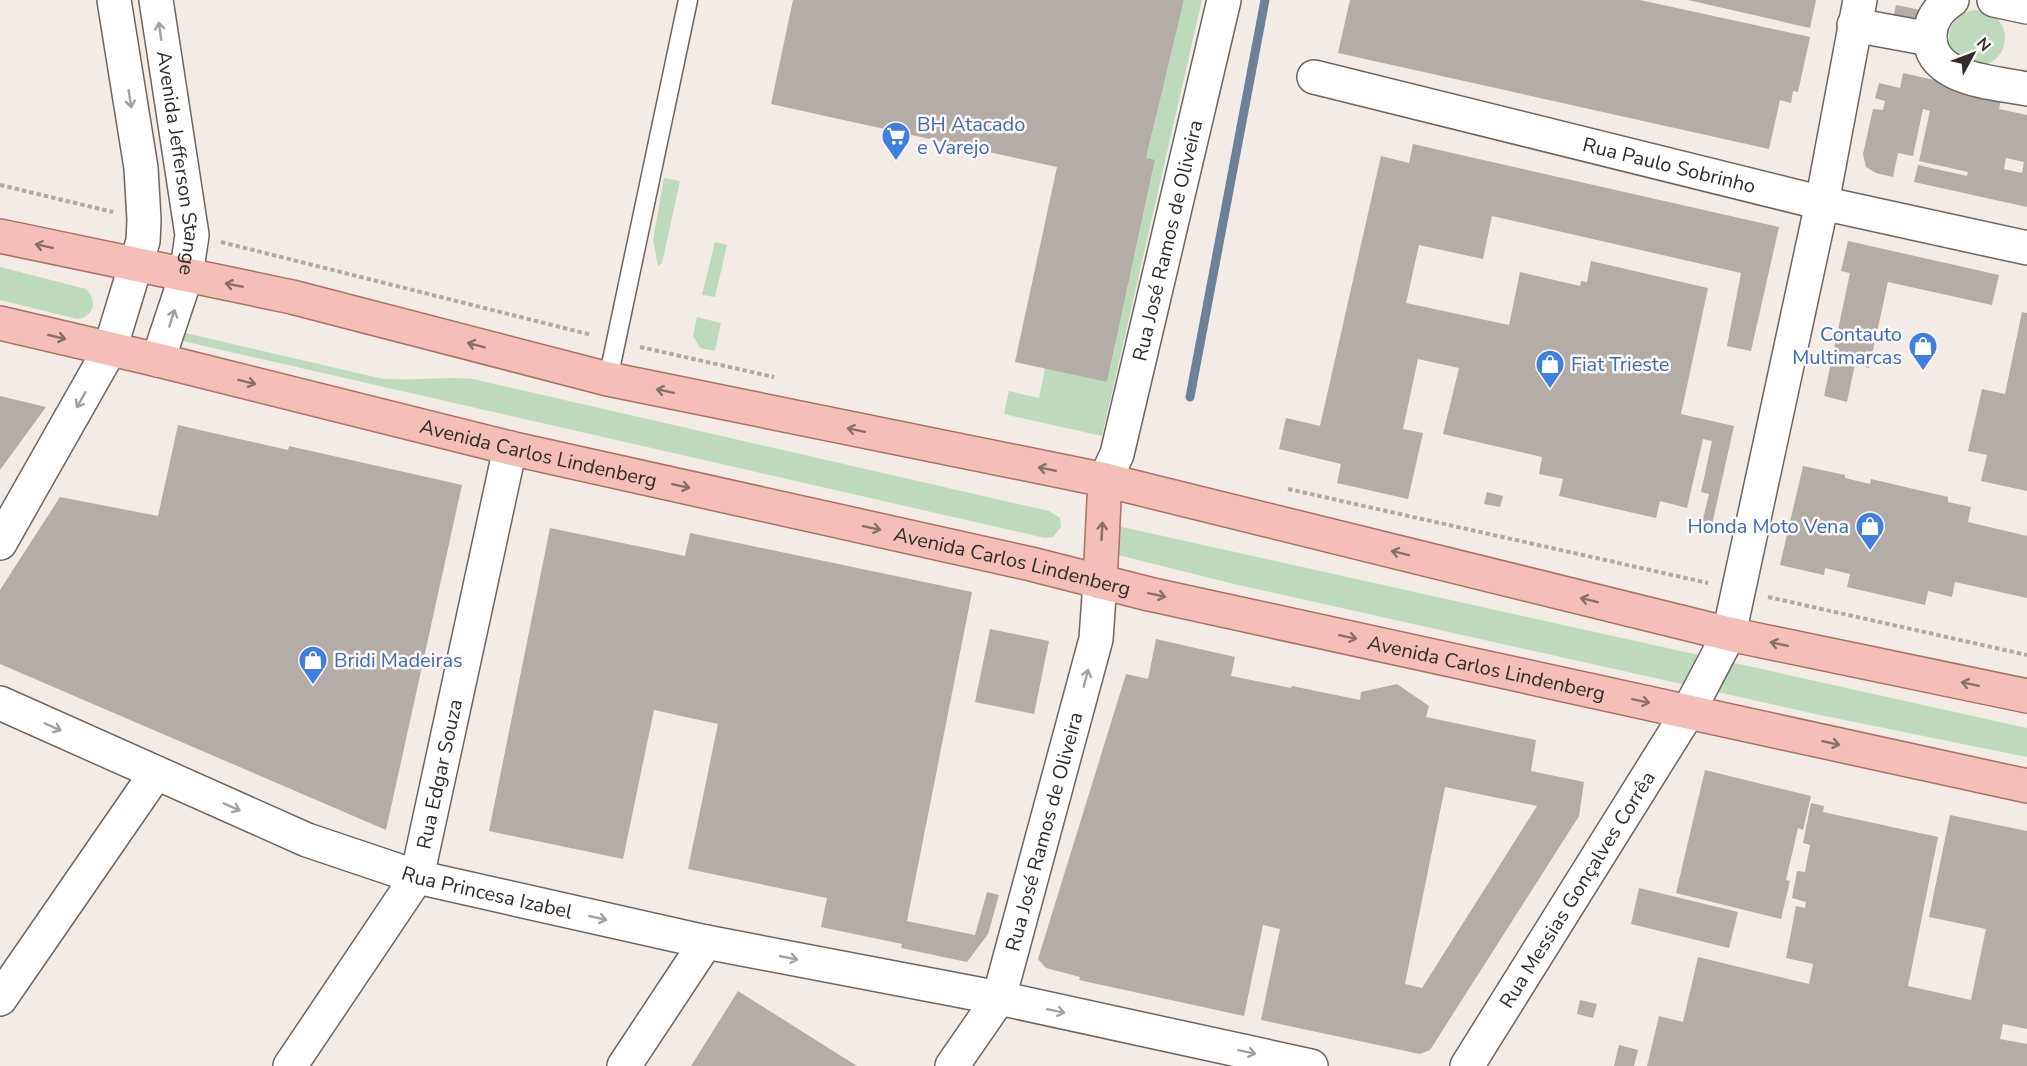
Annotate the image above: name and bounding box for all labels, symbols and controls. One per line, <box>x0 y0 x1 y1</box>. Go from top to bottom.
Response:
one-way arrow <box>155 22 166 42</box>
north arrow <box>1943 24 2003 84</box>
text: N <box>1971 33 1996 57</box>
street label: Avenida Jefferson Stange <box>150 49 205 277</box>
one-way arrow <box>125 89 136 109</box>
place label: BH Atacado e Varejo <box>917 111 1025 161</box>
street label: Rua José Ramos de Oliveira <box>1126 117 1209 364</box>
supermarket icon: BH Atacado e Varejo <box>880 120 912 162</box>
street label: Rua Paulo Sobrinho <box>1580 131 1758 200</box>
one-way arrow <box>34 239 53 251</box>
one-way arrow <box>225 279 245 290</box>
one-way arrow <box>167 309 178 328</box>
place label: Contauto Multimarcas <box>1792 321 1902 371</box>
shop icon: Contauto Multimarcas <box>1907 330 1939 372</box>
one-way arrow <box>47 331 66 343</box>
one-way arrow <box>467 338 486 350</box>
shop icon: Fiat Trieste <box>1534 348 1566 390</box>
place label: Fiat Trieste <box>1571 351 1669 378</box>
one-way arrow <box>237 377 256 388</box>
one-way arrow <box>656 385 676 396</box>
one-way arrow <box>75 391 87 408</box>
street label: Avenida Carlos Lindenberg <box>417 413 659 494</box>
one-way arrow <box>847 424 867 435</box>
one-way arrow <box>1038 463 1058 474</box>
one-way arrow <box>671 481 690 493</box>
shop icon: Honda Moto Vena <box>1854 510 1886 552</box>
place label: Honda Moto Vena <box>1687 513 1849 540</box>
street label: Avenida Carlos Lindenberg <box>891 521 1133 603</box>
one-way arrow <box>1097 522 1108 542</box>
one-way arrow <box>862 523 881 535</box>
one-way arrow <box>1391 546 1410 558</box>
one-way arrow <box>1147 590 1166 602</box>
one-way arrow <box>1580 593 1599 605</box>
street label: Avenida Carlos Lindenberg <box>1365 629 1608 707</box>
one-way arrow <box>1337 632 1357 643</box>
one-way arrow <box>1770 638 1789 650</box>
shop icon: Bridi Madeiras <box>297 644 329 686</box>
place label: Bridi Madeiras <box>334 647 463 674</box>
one-way arrow <box>1080 669 1092 688</box>
one-way arrow <box>1960 678 1980 689</box>
one-way arrow <box>1630 696 1650 707</box>
street label: Rua Edgar Souza <box>410 697 469 852</box>
street label: Rua José Ramos de Oliveira <box>999 709 1090 954</box>
one-way arrow <box>44 722 62 733</box>
one-way arrow <box>1821 738 1840 749</box>
street label: Rua Messias Gonçalves Corrêa <box>1493 766 1662 1014</box>
one-way arrow <box>222 801 240 813</box>
street label: Rua Princesa Izabel <box>398 860 575 926</box>
one-way arrow <box>587 913 607 924</box>
one-way arrow <box>778 953 798 964</box>
one-way arrow <box>1046 1005 1065 1017</box>
one-way arrow <box>1236 1047 1256 1058</box>

